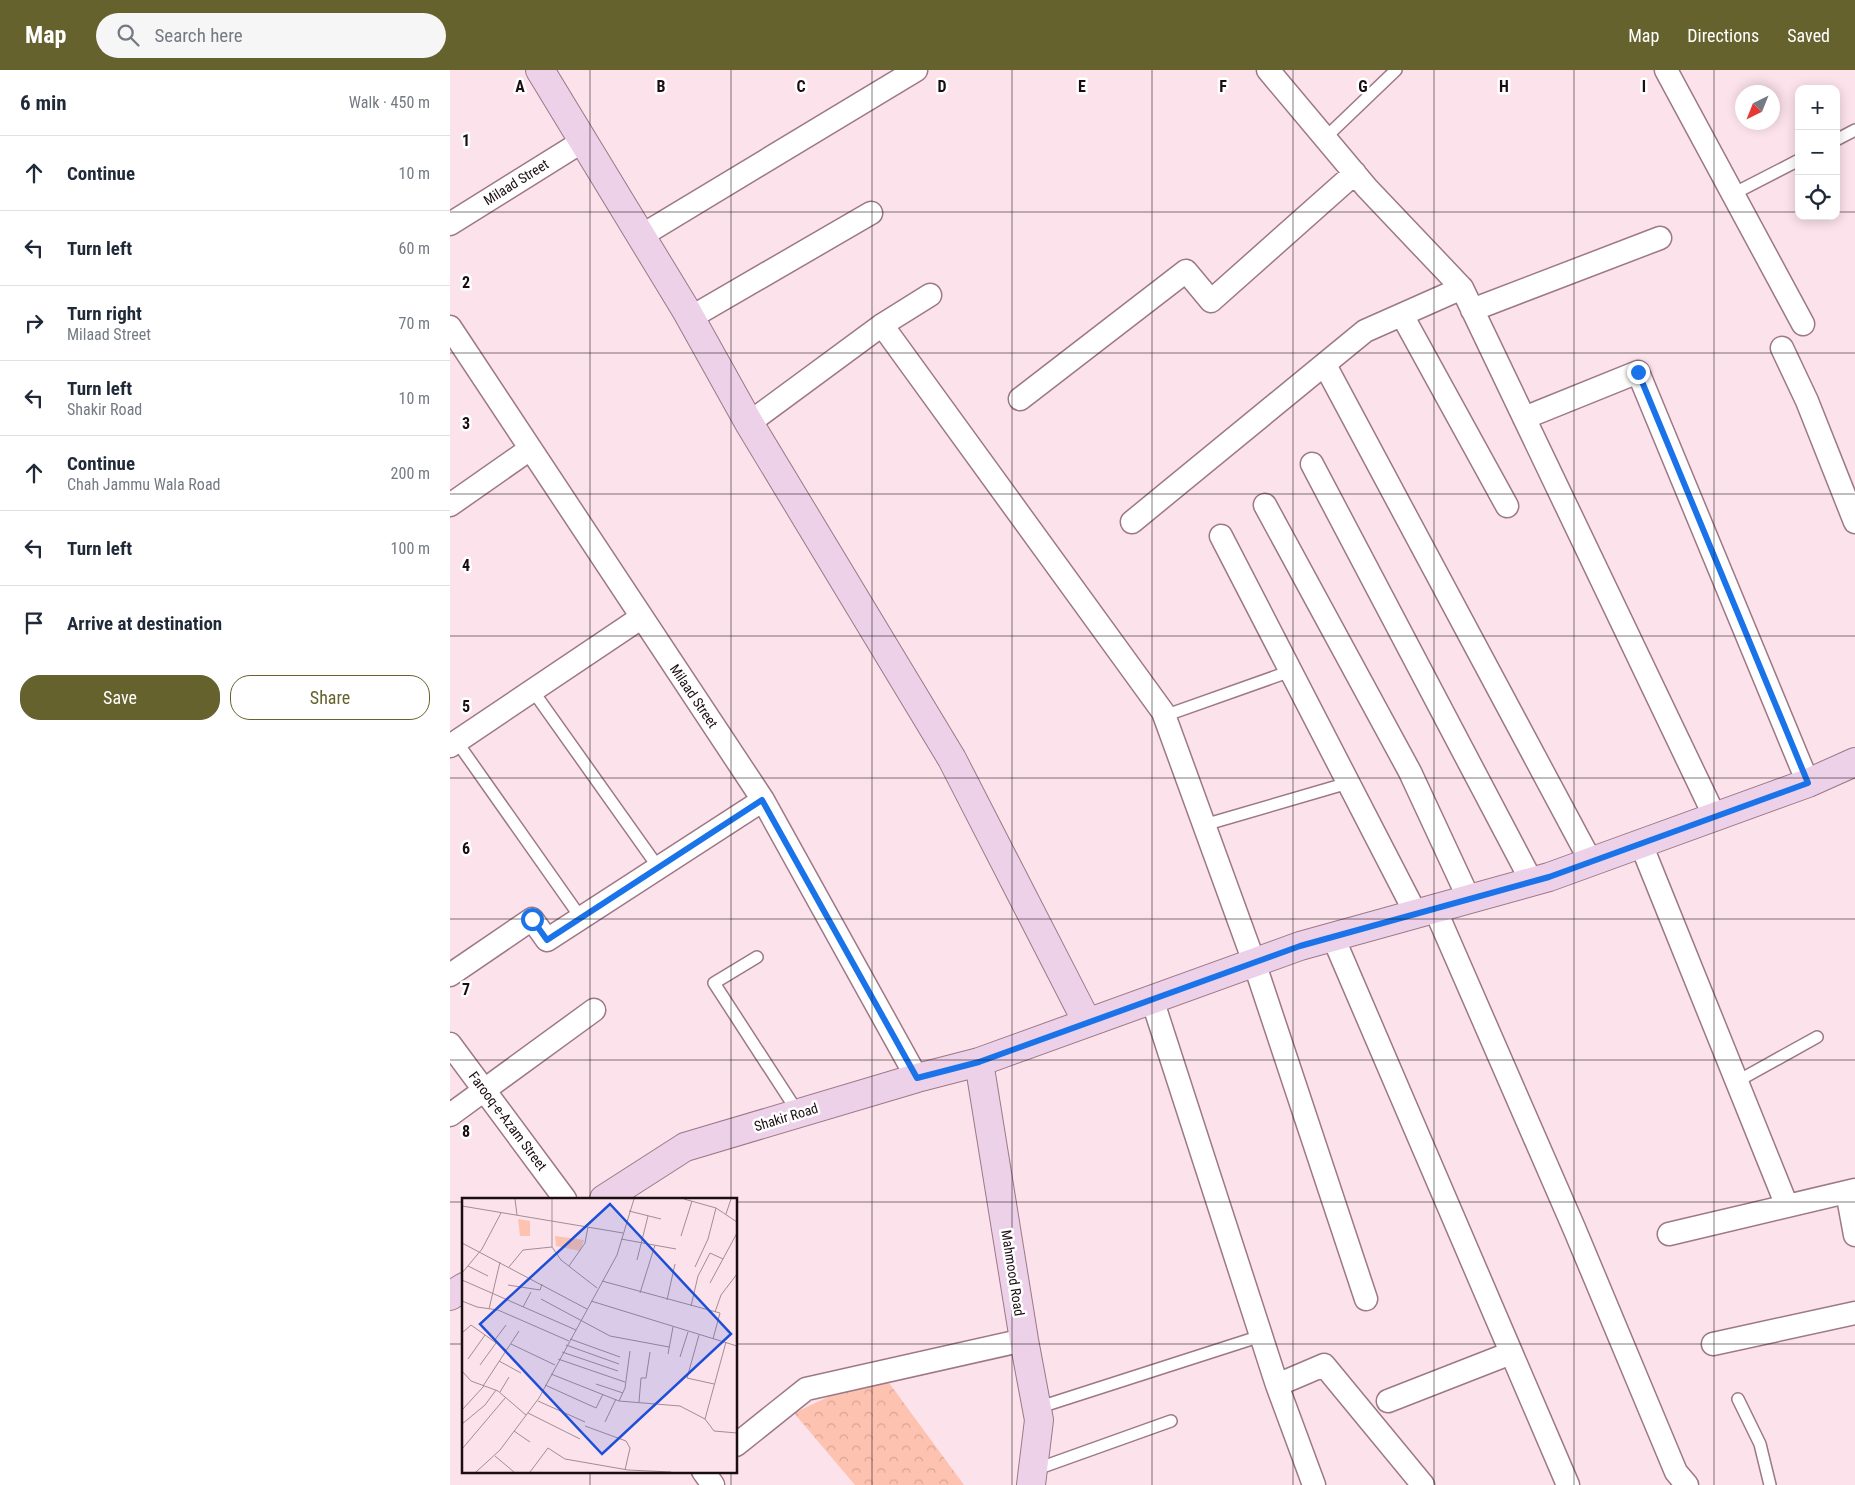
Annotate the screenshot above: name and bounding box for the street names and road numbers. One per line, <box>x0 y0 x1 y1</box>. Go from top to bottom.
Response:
street label: Milaad Street <box>481 156 551 208</box>
street label: Milaad Street <box>667 661 721 731</box>
street label: Farooq-e-Azam Street <box>466 1068 550 1174</box>
street label: Shakir Road <box>752 1100 820 1134</box>
street label: Mahmood Road <box>998 1229 1028 1317</box>

